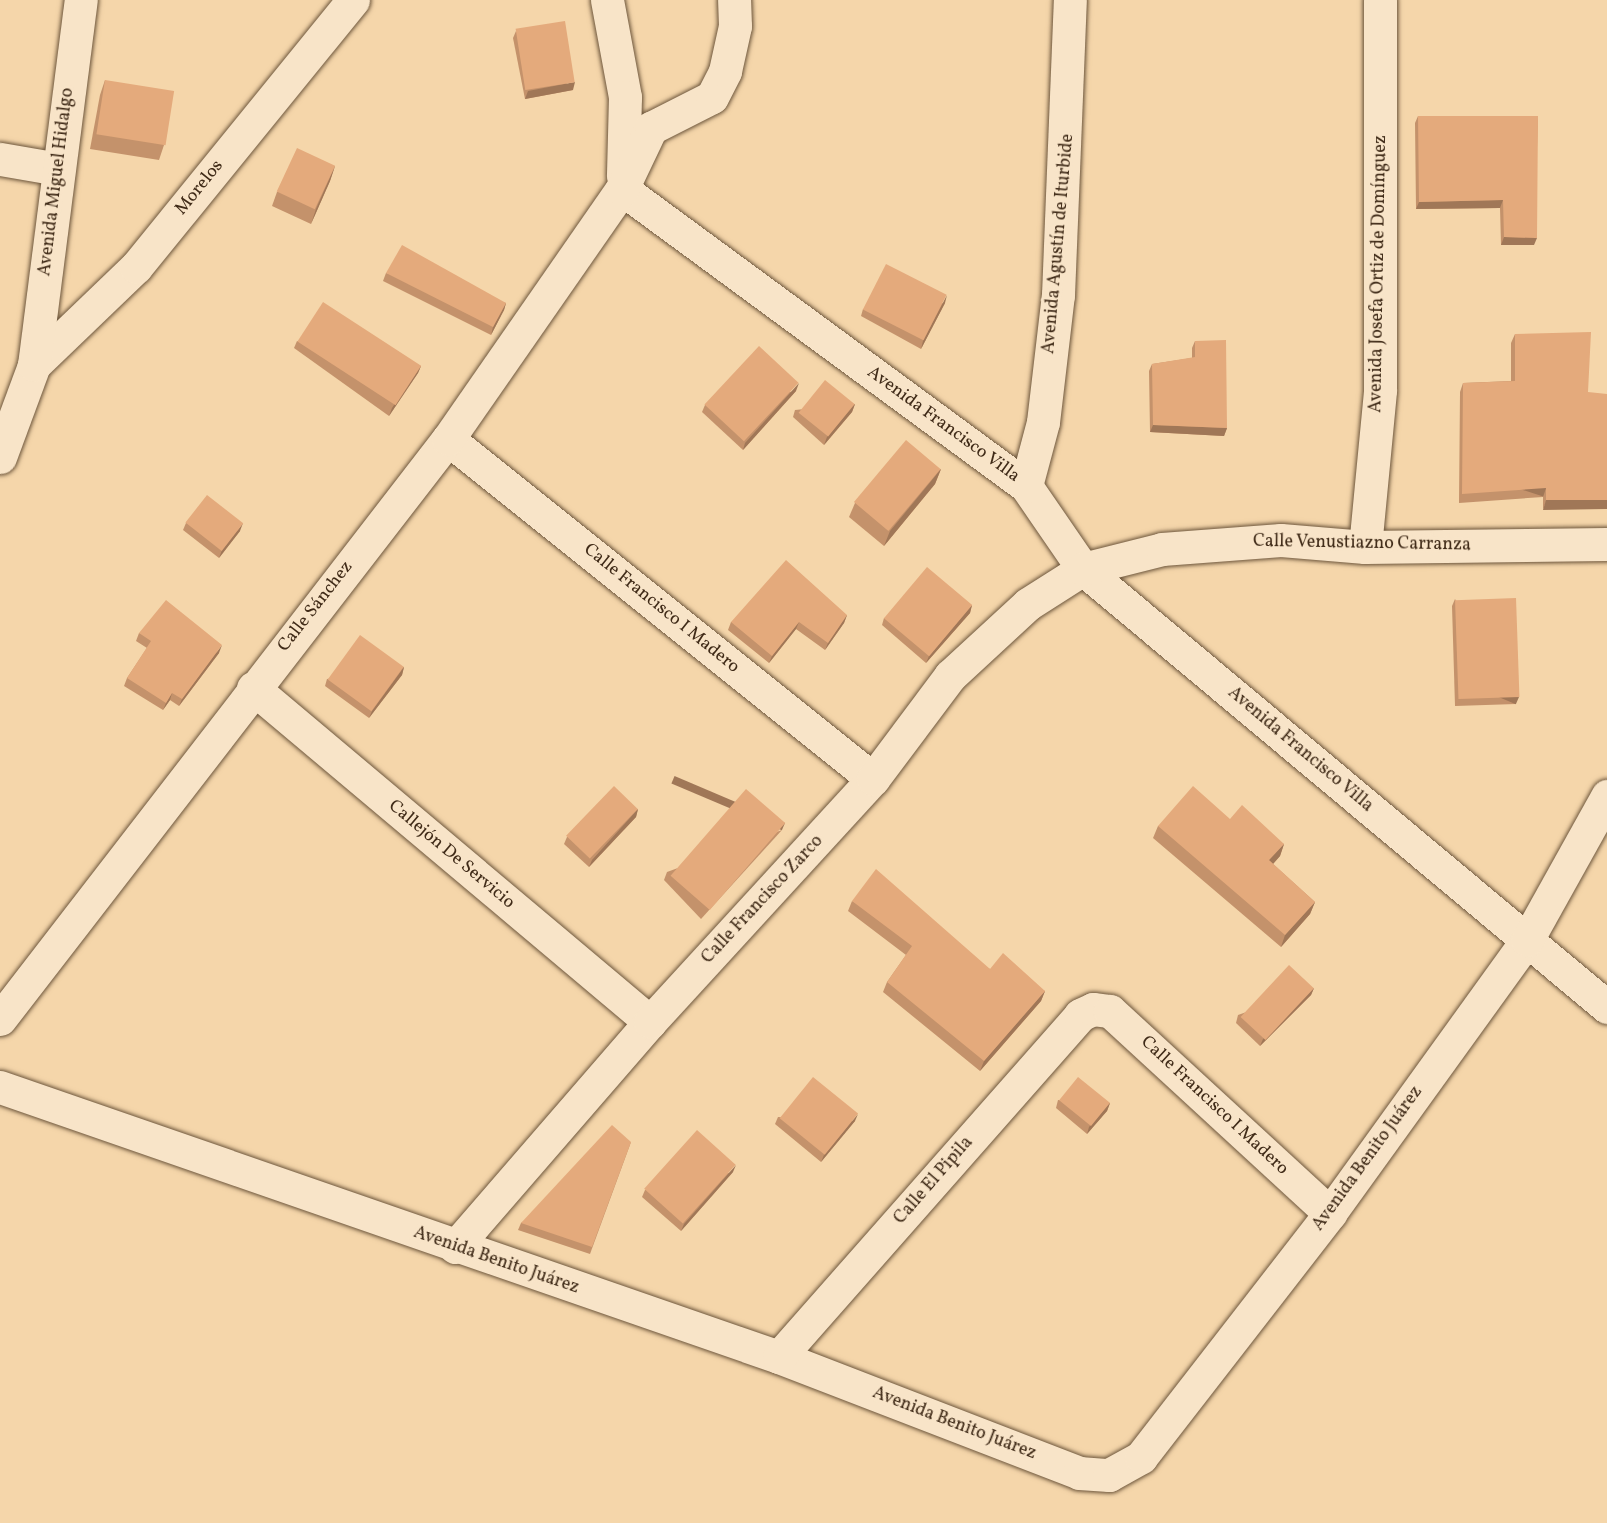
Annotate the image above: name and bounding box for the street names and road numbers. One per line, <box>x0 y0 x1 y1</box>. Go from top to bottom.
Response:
street label: Avenida Miguel Hidalgo <box>35 87 79 277</box>
street label: Avenida Agustín de Iturbide <box>1039 133 1079 355</box>
street label: Avenida Josefa Ortiz de Domínguez <box>1366 135 1392 413</box>
street label: Morelos <box>171 156 229 220</box>
street label: Avenida Francisco Villa <box>862 362 1024 488</box>
street label: Calle Venustiazno Carranza <box>1253 531 1471 557</box>
street label: Calle Francisco I Madero <box>579 539 743 679</box>
street label: Calle Sánchez <box>274 557 358 657</box>
street label: Avenida Francisco Villa <box>1223 683 1377 817</box>
street label: Callejón De Servicio <box>383 796 519 914</box>
street label: Calle Francisco Zarco <box>698 831 828 969</box>
street label: Calle Francisco I Madero <box>1136 1032 1292 1180</box>
street label: Avenida Benito Juárez <box>1308 1082 1428 1236</box>
street label: Calle El Pipila <box>890 1133 978 1229</box>
street label: Avenida Benito Juárez <box>410 1223 582 1299</box>
street label: Avenida Benito Juárez <box>869 1383 1039 1465</box>

